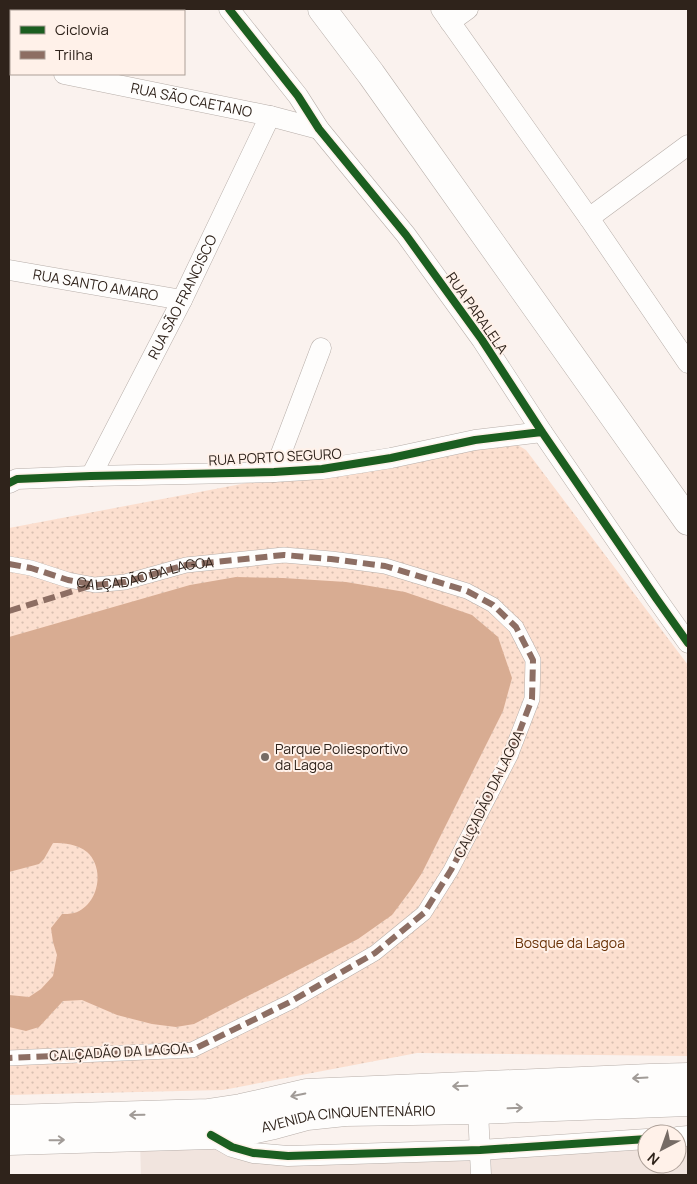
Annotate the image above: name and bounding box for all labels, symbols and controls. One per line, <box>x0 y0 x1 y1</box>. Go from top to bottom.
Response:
legend <box>10 10 185 75</box>
text: Ciclovia <box>55 19 109 40</box>
text: Trilha <box>55 44 93 65</box>
street label: RUA SÃO CAETANO <box>129 78 254 121</box>
street label: RUA SÃO FRANCISCO <box>143 231 221 362</box>
street label: RUA SANTO AMARO <box>32 264 160 305</box>
street label: RUA PARALELA <box>442 268 513 357</box>
street label: RUA PORTO SEGURO <box>208 444 342 469</box>
street label: CALÇADÃO DA LAGOA <box>75 552 215 594</box>
street label: CALÇADÃO DA LAGOA <box>449 727 528 861</box>
place label: Parque Poliesportivo da Lagoa <box>275 739 408 774</box>
marker: Parque Poliesportivo da Lagoa <box>259 751 271 763</box>
park label: Bosque da Lagoa <box>515 933 625 952</box>
street label: CALÇADÃO DA LAGOA <box>49 1038 189 1065</box>
one-way arrow <box>632 1074 648 1083</box>
one-way arrow <box>452 1082 468 1091</box>
one-way arrow <box>290 1091 306 1100</box>
street label: AVENIDA CINQUENTENÁRIO <box>259 1101 435 1137</box>
one-way arrow <box>506 1103 523 1113</box>
one-way arrow <box>129 1111 145 1120</box>
north arrow <box>637 1124 687 1174</box>
one-way arrow <box>49 1135 65 1144</box>
text: N <box>643 1149 663 1170</box>

